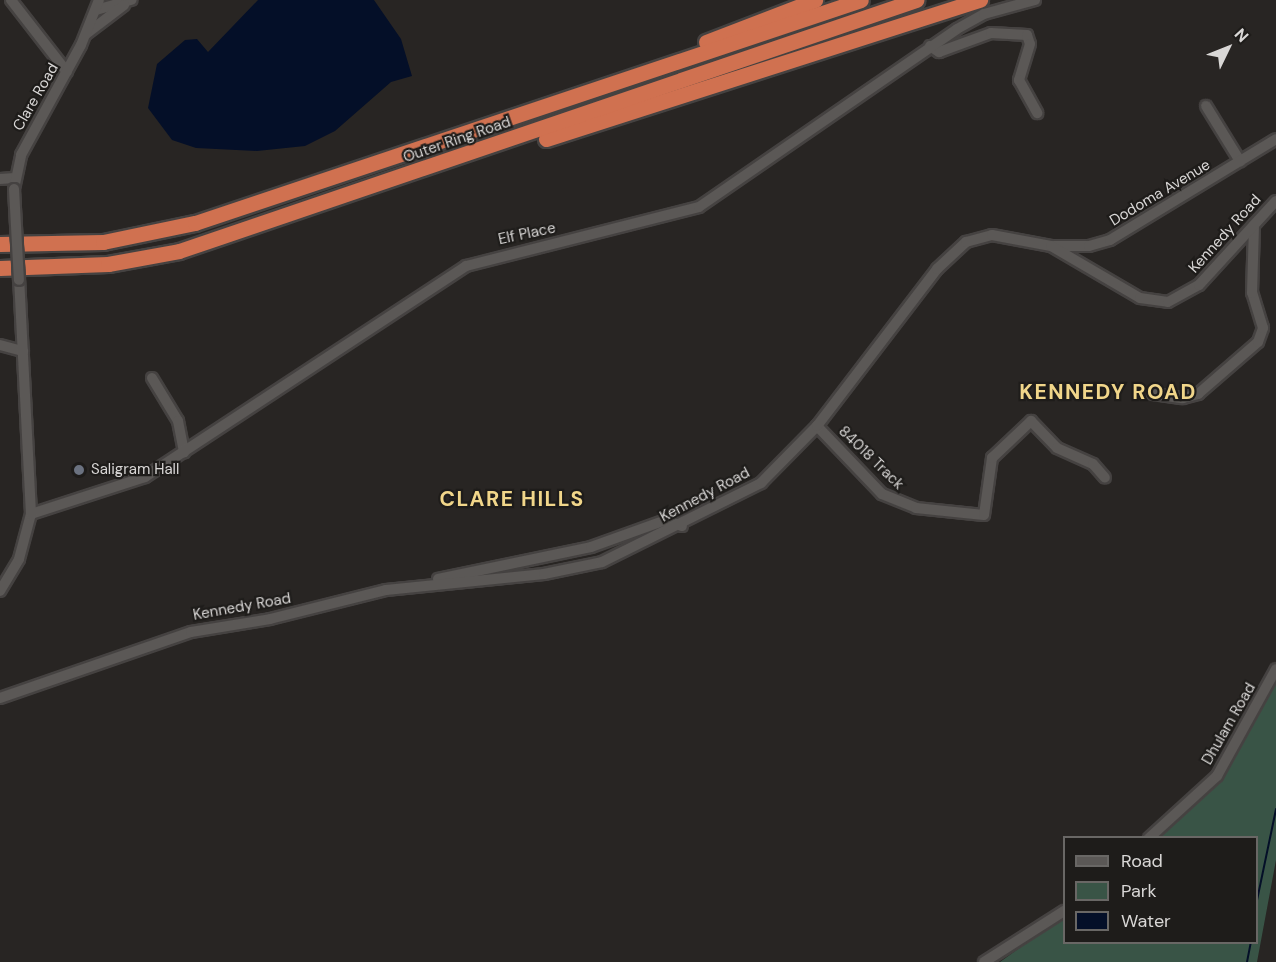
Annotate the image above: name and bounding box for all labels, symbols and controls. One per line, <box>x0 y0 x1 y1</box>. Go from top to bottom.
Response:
north arrow <box>1198 18 1258 78</box>
text: N <box>1230 24 1253 47</box>
street label: Clare Road <box>9 60 63 134</box>
street label: Outer Ring Road <box>401 113 513 167</box>
street label: Dodoma Avenue <box>1107 156 1213 230</box>
street label: Kennedy Road <box>1185 191 1265 277</box>
street label: Elf Place <box>497 219 557 249</box>
district label: KENNEDY ROAD <box>1019 379 1197 405</box>
street label: 84018 Track <box>835 422 907 494</box>
place label: Saligram Hall <box>91 461 179 479</box>
marker: Saligram Hall <box>72 463 86 477</box>
street label: Kennedy Road <box>657 464 753 526</box>
district label: CLARE HILLS <box>439 486 585 512</box>
street label: Kennedy Road <box>192 590 292 624</box>
street label: Dhulam Road <box>1198 680 1260 768</box>
legend <box>1063 836 1258 944</box>
text: Road <box>1121 849 1163 873</box>
text: Park <box>1121 879 1157 903</box>
text: Water <box>1121 909 1171 933</box>

